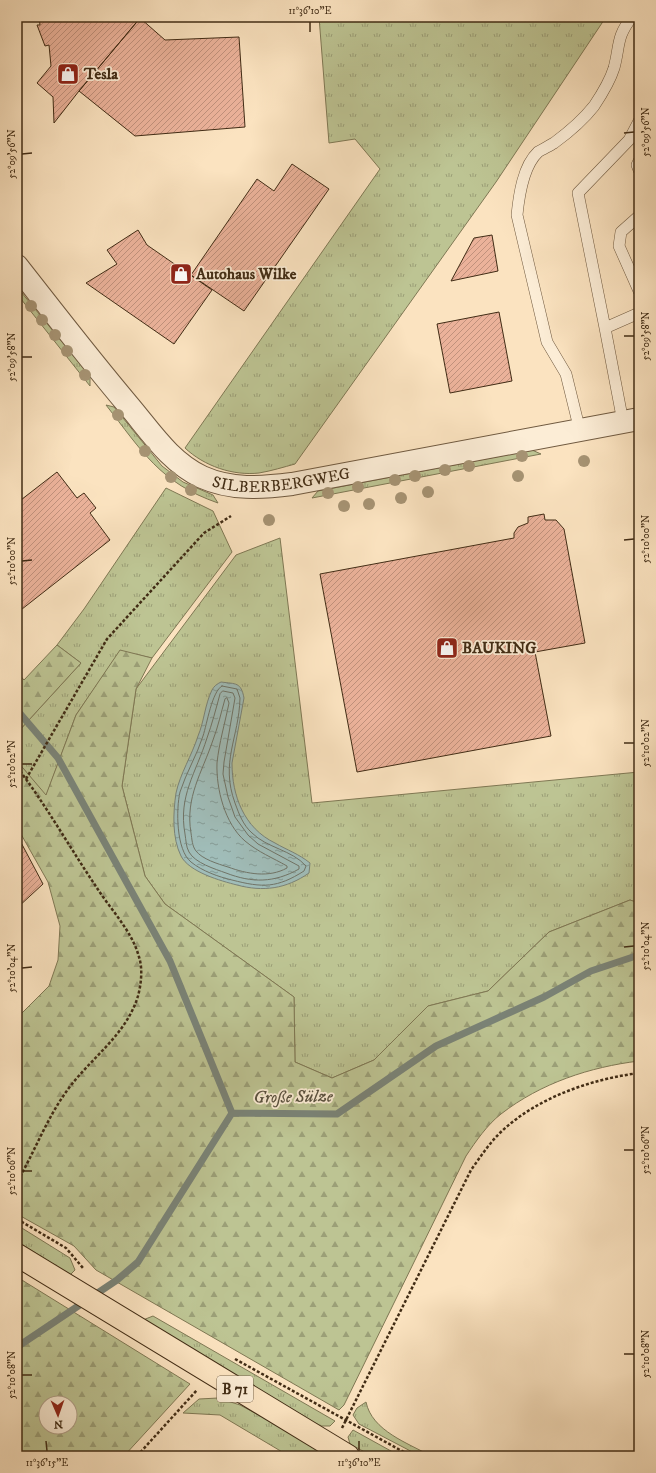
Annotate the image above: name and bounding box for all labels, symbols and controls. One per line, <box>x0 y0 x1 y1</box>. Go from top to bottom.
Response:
text: 11°36'10"E <box>288 5 332 17</box>
shop icon: Tesla <box>55 61 81 87</box>
place label: Tesla <box>83 64 119 84</box>
text: 52°09'56"N <box>640 107 652 157</box>
text: 52°09'56"N <box>6 129 18 179</box>
shop icon: Autohaus Wilke <box>168 261 194 287</box>
place label: Autohaus Wilke <box>195 264 297 284</box>
text: 52°09'58"N <box>640 311 652 361</box>
text: 52°09'58"N <box>6 332 18 382</box>
street label: SILBERBERGWEG <box>210 463 352 497</box>
text: 52°10'00"N <box>640 515 652 563</box>
text: 52°10'00"N <box>6 537 18 585</box>
shop icon: BAUKING <box>434 635 460 661</box>
place label: BAUKING <box>462 638 537 658</box>
text: 52°10'02"N <box>640 719 652 767</box>
text: 52°10'02"N <box>6 740 18 788</box>
text: 52°10'04"N <box>640 922 652 970</box>
text: 52°10'04"N <box>6 944 18 992</box>
water label: Große Sülze <box>253 1085 334 1109</box>
text: 52°10'06"N <box>640 1126 652 1174</box>
text: 52°10'06"N <box>6 1147 18 1195</box>
text: 52°10'08"N <box>640 1330 652 1378</box>
text: 52°10'08"N <box>6 1351 18 1399</box>
road number: B 71 <box>217 1376 253 1402</box>
north arrow <box>38 1395 78 1435</box>
text: N <box>54 1417 63 1431</box>
text: 11°36'15"E <box>26 1457 68 1469</box>
text: 11°36'10"E <box>337 1457 381 1469</box>

